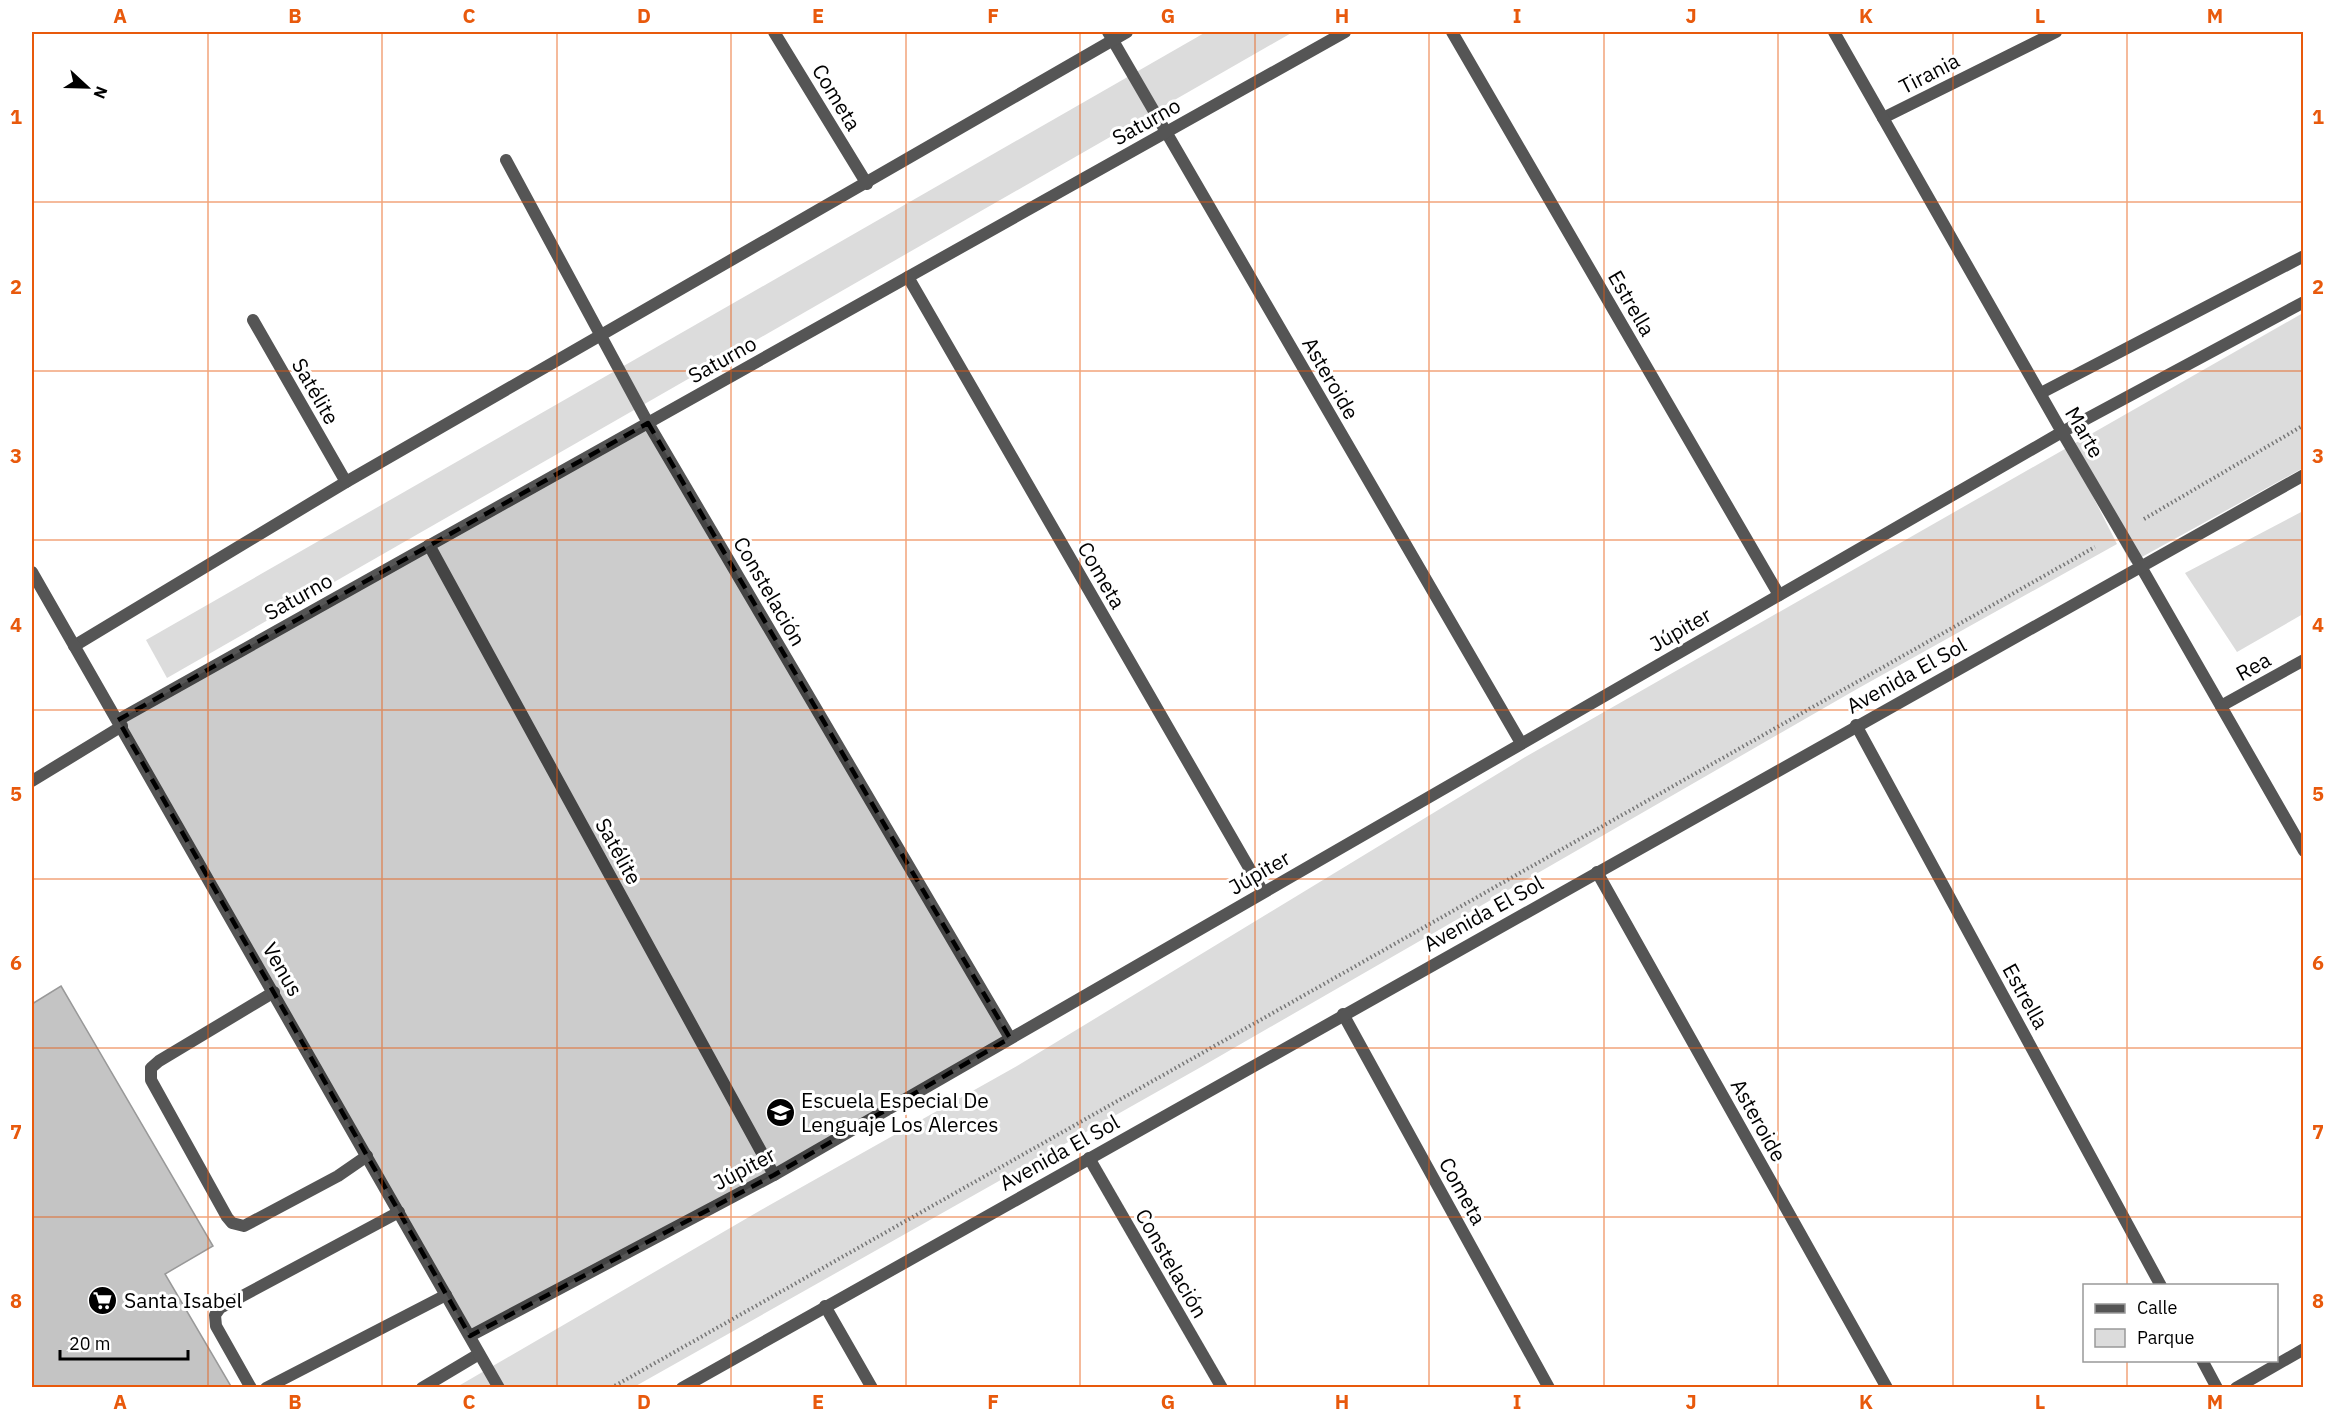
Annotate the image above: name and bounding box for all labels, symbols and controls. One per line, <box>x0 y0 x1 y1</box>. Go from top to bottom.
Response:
text: A <box>113 2 127 29</box>
text: B <box>288 2 302 29</box>
text: C <box>462 2 476 29</box>
text: D <box>637 2 651 29</box>
text: E <box>812 2 824 29</box>
text: F <box>987 2 999 29</box>
text: G <box>1161 2 1175 29</box>
text: H <box>1335 2 1349 29</box>
text: I <box>1513 2 1521 29</box>
text: J <box>1685 2 1697 29</box>
text: K <box>1859 2 1873 29</box>
text: L <box>2035 2 2045 29</box>
text: M <box>2207 2 2223 29</box>
street label: Tirania <box>1894 46 1964 100</box>
north arrow <box>57 57 117 117</box>
street label: Cometa <box>806 58 868 136</box>
text: N <box>89 83 112 102</box>
street label: Saturno <box>1107 91 1185 151</box>
text: 1 <box>10 103 22 130</box>
text: 1 <box>2312 103 2324 130</box>
street label: Estrella <box>1602 265 1662 341</box>
text: 2 <box>10 273 22 300</box>
text: 2 <box>2312 273 2324 300</box>
street label: Saturno <box>683 329 761 389</box>
street label: Asteroide <box>1296 332 1366 424</box>
street label: Satélite <box>286 353 346 429</box>
street label: Marte <box>2059 401 2111 463</box>
text: 3 <box>10 442 22 469</box>
text: 3 <box>2312 442 2324 469</box>
street label: Constelación <box>727 531 813 651</box>
street label: Cometa <box>1072 536 1132 614</box>
street label: Saturno <box>259 566 337 626</box>
street label: Júpiter <box>1644 600 1716 658</box>
text: 4 <box>10 611 22 638</box>
text: 4 <box>2312 611 2324 638</box>
street label: Avenida El Sol <box>1841 630 1971 719</box>
street label: Rea <box>2231 645 2275 687</box>
text: 5 <box>10 780 22 807</box>
text: 5 <box>2312 780 2324 807</box>
street label: Satélite <box>589 813 649 889</box>
street label: Júpiter <box>1223 843 1295 901</box>
street label: Avenida El Sol <box>1418 868 1548 957</box>
street label: Venus <box>256 937 310 1001</box>
text: 6 <box>10 949 22 976</box>
text: 6 <box>2312 949 2324 976</box>
street label: Estrella <box>1996 958 2056 1034</box>
street label: Asteroide <box>1725 1074 1793 1166</box>
place label: Escuela Especial De Lenguaje Los Alerces <box>801 1086 998 1138</box>
school or university icon: Escuela Especial De Lenguaje Los Alerces <box>764 1096 796 1128</box>
street label: Avenida El Sol <box>994 1107 1124 1196</box>
text: 7 <box>10 1118 22 1145</box>
text: 7 <box>2312 1118 2324 1145</box>
street label: Júpiter <box>708 1140 780 1196</box>
street label: Cometa <box>1433 1152 1493 1230</box>
street label: Constelación <box>1129 1203 1215 1323</box>
supermarket icon: Santa Isabel <box>87 1284 119 1316</box>
legend <box>2083 1284 2278 1362</box>
place label: Santa Isabel <box>124 1286 242 1314</box>
text: 8 <box>10 1287 22 1314</box>
text: 8 <box>2312 1287 2324 1314</box>
text: Calle <box>2137 1296 2177 1319</box>
scale bar <box>60 1323 188 1361</box>
text: Parque <box>2137 1326 2195 1349</box>
text: 20 m <box>69 1332 111 1355</box>
text: A <box>113 1388 127 1415</box>
text: B <box>288 1388 302 1415</box>
text: C <box>462 1388 476 1415</box>
text: D <box>637 1388 651 1415</box>
text: E <box>812 1388 824 1415</box>
text: F <box>987 1388 999 1415</box>
text: G <box>1161 1388 1175 1415</box>
text: H <box>1335 1388 1349 1415</box>
text: I <box>1513 1388 1521 1415</box>
text: J <box>1685 1388 1697 1415</box>
text: K <box>1859 1388 1873 1415</box>
text: L <box>2035 1388 2045 1415</box>
text: M <box>2207 1388 2223 1415</box>

